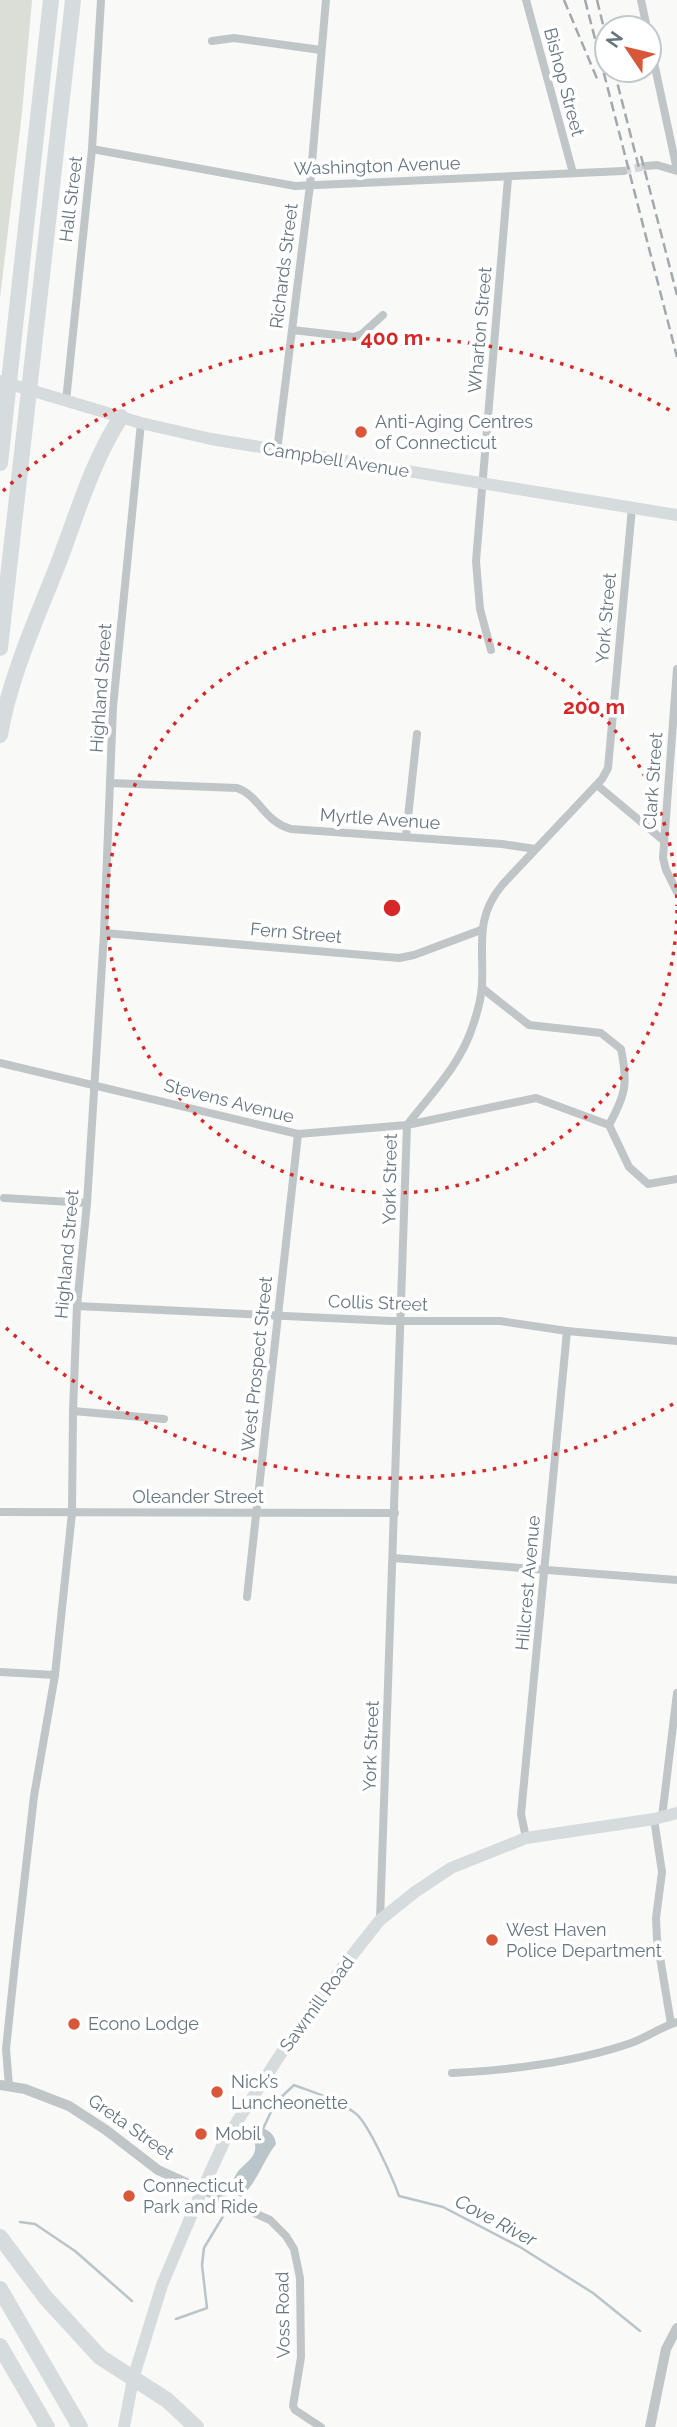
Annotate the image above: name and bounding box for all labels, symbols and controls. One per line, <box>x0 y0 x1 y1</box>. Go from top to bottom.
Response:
north arrow <box>593 14 663 84</box>
street label: Bishop Street <box>540 25 589 138</box>
text: N <box>601 27 627 51</box>
street label: Washington Avenue <box>293 152 461 179</box>
street label: Hall Street <box>55 155 86 243</box>
street label: Richards Street <box>265 202 302 330</box>
street label: Wharton Street <box>464 266 495 394</box>
text: 400 m <box>361 325 423 350</box>
place label: Anti-Aging Centres of Connecticut <box>375 411 533 453</box>
marker: Anti-Aging Centres of Connecticut <box>353 424 369 440</box>
street label: Campbell Avenue <box>261 438 411 482</box>
street label: York Street <box>591 572 620 664</box>
street label: Highland Street <box>86 623 116 753</box>
text: 200 m <box>563 694 625 719</box>
street label: Clark Street <box>639 732 666 830</box>
street label: Myrtle Avenue <box>319 804 441 833</box>
centre of rings <box>380 896 404 920</box>
street label: Fern Street <box>249 918 343 947</box>
street label: Stevens Avenue <box>162 1074 297 1127</box>
street label: York Street <box>378 1133 401 1225</box>
street label: Highland Street <box>50 1188 83 1319</box>
street label: West Prospect Street <box>237 1275 276 1453</box>
street label: Collis Street <box>328 1290 428 1315</box>
street label: Oleander Street <box>132 1486 264 1507</box>
street label: Hillcrest Avenue <box>511 1514 544 1651</box>
street label: York Street <box>358 1700 383 1792</box>
place label: West Haven Police Department <box>506 1919 662 1961</box>
marker: West Haven Police Department <box>484 1932 500 1948</box>
street label: Sawmill Road <box>275 1952 358 2055</box>
place label: Econo Lodge <box>88 2013 199 2034</box>
marker: Econo Lodge <box>66 2016 82 2032</box>
place label: Nick’s Luncheonette <box>231 2071 348 2113</box>
marker: Nick’s Luncheonette <box>209 2084 225 2100</box>
street label: Greta Street <box>84 2089 178 2164</box>
place label: Mobil <box>215 2123 261 2144</box>
marker: Mobil <box>193 2126 209 2142</box>
place label: Connecticut Park and Ride <box>143 2175 258 2217</box>
marker: Connecticut Park and Ride <box>121 2188 137 2204</box>
water label: Cove River <box>452 2189 542 2251</box>
street label: Voss Road <box>271 2271 294 2359</box>

